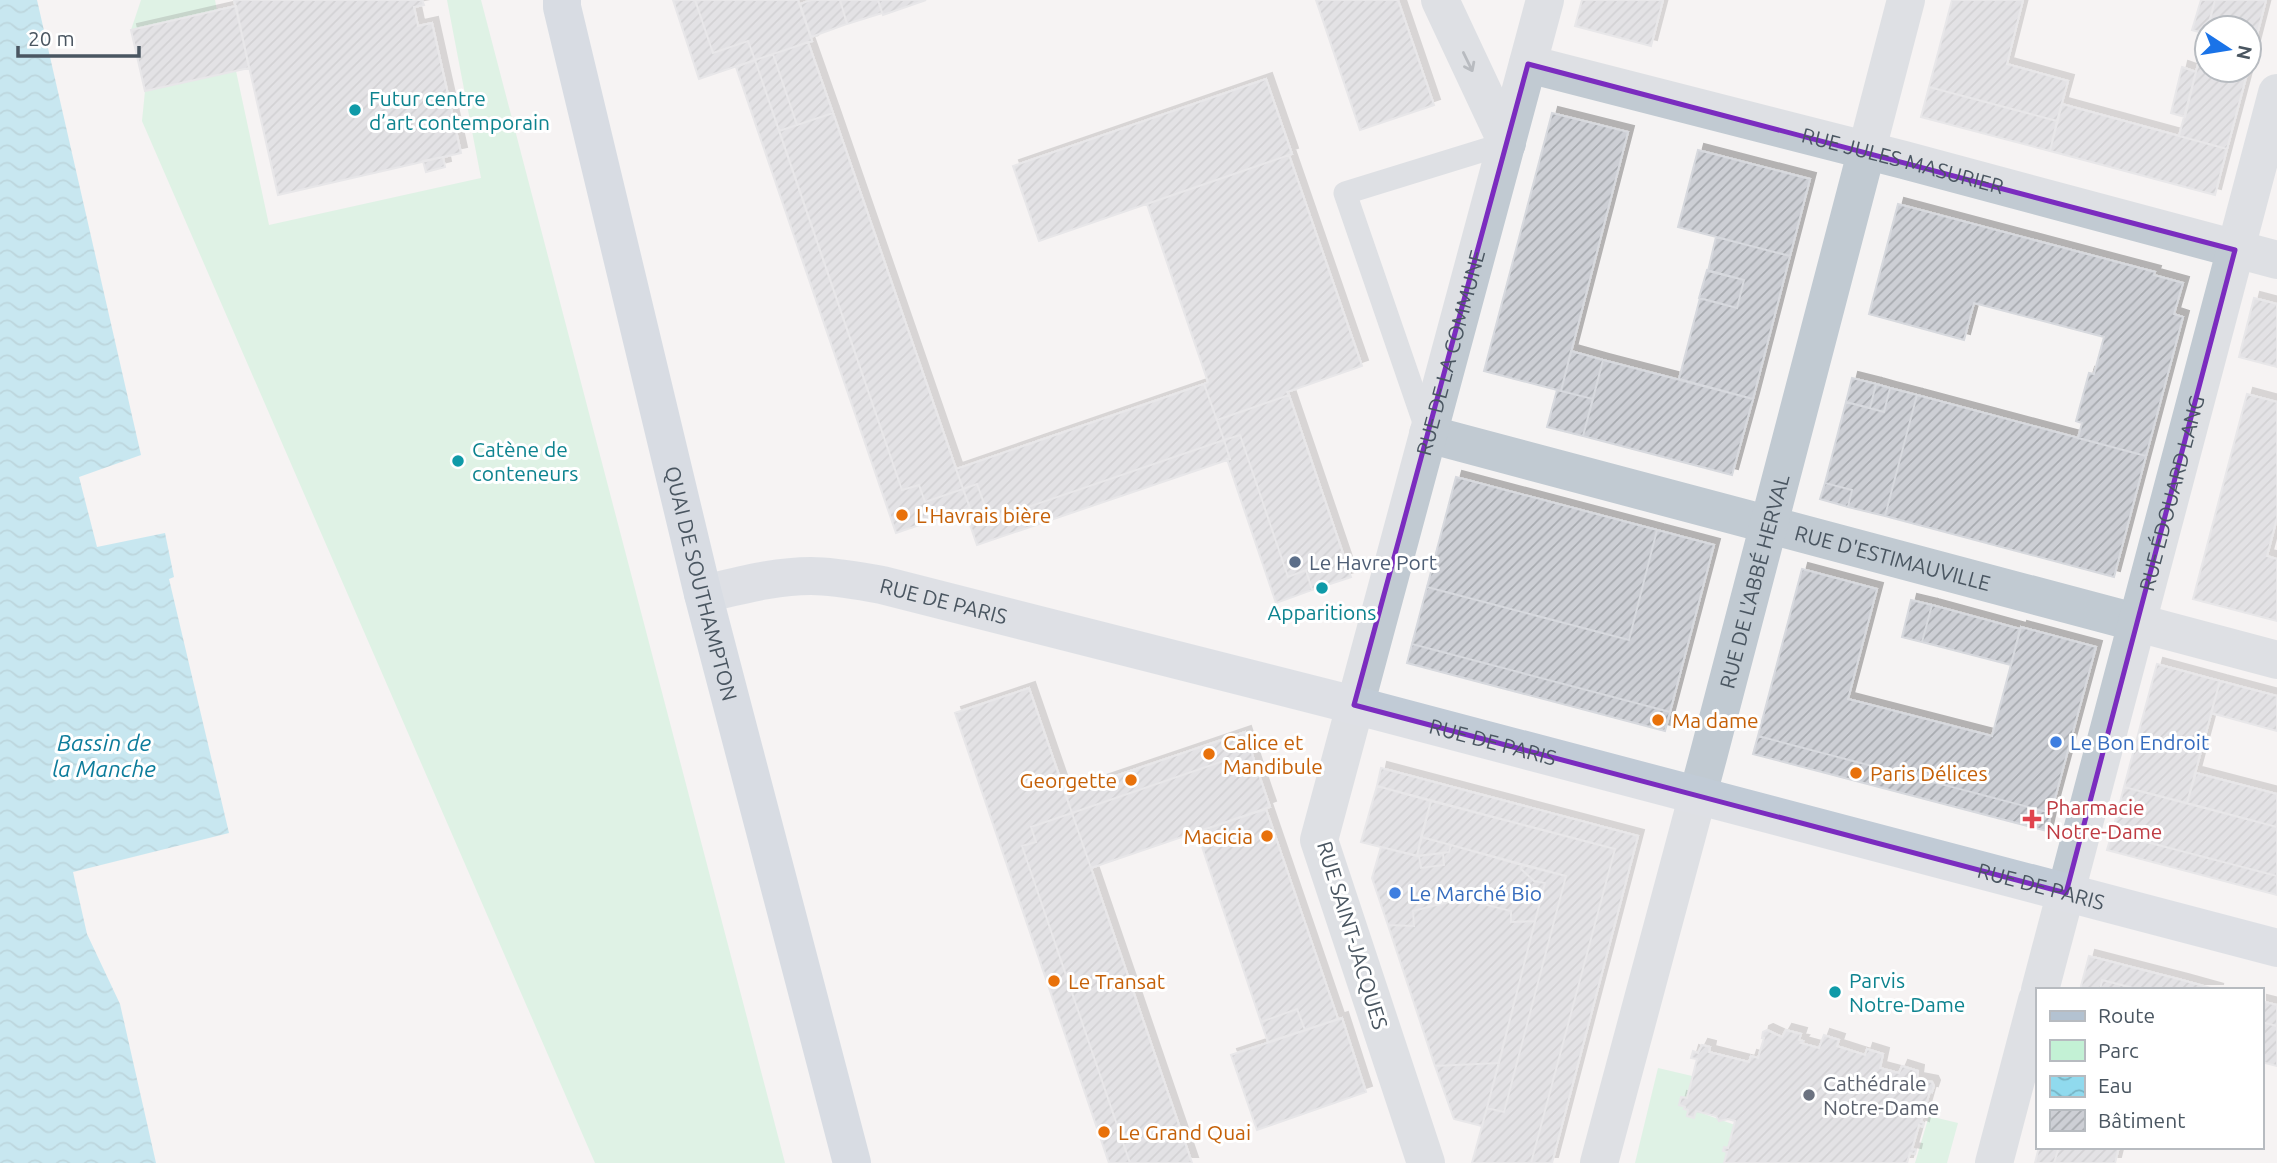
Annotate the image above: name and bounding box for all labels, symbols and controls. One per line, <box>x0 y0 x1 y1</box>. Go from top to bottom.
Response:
scale bar <box>18 14 138 58</box>
north arrow <box>2193 14 2263 84</box>
text: 20 m <box>28 26 75 50</box>
text: N <box>2232 43 2257 62</box>
one-way arrow <box>1462 51 1476 72</box>
place label: Futur centre d’art contemporain <box>369 86 550 134</box>
marker: Futur centre d’art contemporain <box>347 102 363 118</box>
street label: RUE JULES MASURIER <box>1799 122 2007 198</box>
street label: RUE DE LA COMMUNE <box>1411 247 1489 458</box>
street label: RUE ÉDOUARD LANG <box>2134 393 2209 594</box>
place label: Catène de conteneurs <box>472 437 578 485</box>
marker: Catène de conteneurs <box>450 453 466 469</box>
street label: QUAI DE SOUTHAMPTON <box>661 464 742 703</box>
street label: RUE DE L'ABBÉ HERVAL <box>1714 471 1794 691</box>
place label: L'Havrais bière <box>916 503 1051 527</box>
marker: L'Havrais bière <box>894 507 910 523</box>
street label: RUE D'ESTIMAUVILLE <box>1792 520 1993 595</box>
place label: Le Havre Port <box>1309 550 1437 574</box>
marker: Le Havre Port <box>1287 554 1303 570</box>
street label: RUE DE PARIS <box>878 573 1010 628</box>
marker: Apparitions <box>1314 580 1330 596</box>
place label: Apparitions <box>1268 600 1376 624</box>
place label: Ma dame <box>1672 708 1759 732</box>
marker: Ma dame <box>1650 712 1666 728</box>
street label: RUE DE PARIS <box>1427 713 1559 770</box>
water label: Bassin de la Manche <box>52 730 156 781</box>
place label: Calice et Mandibule <box>1223 730 1323 778</box>
place label: Le Bon Endroit <box>2070 730 2209 754</box>
marker: Le Bon Endroit <box>2048 734 2064 750</box>
marker: Calice et Mandibule <box>1201 746 1217 762</box>
place label: Paris Délices <box>1870 761 1988 785</box>
marker: Paris Délices <box>1848 765 1864 781</box>
place label: Georgette <box>1020 768 1117 792</box>
marker: Georgette <box>1123 772 1139 788</box>
place label: Pharmacie Notre-Dame <box>2046 795 2162 843</box>
marker: Pharmacie Notre-Dame <box>2024 811 2040 827</box>
place label: Macicia <box>1183 824 1253 848</box>
marker: Macicia <box>1259 828 1275 844</box>
street label: RUE SAINT-JACQUES <box>1313 838 1393 1032</box>
street label: RUE DE PARIS <box>1975 858 2107 914</box>
place label: Le Marché Bio <box>1409 881 1542 905</box>
marker: Le Marché Bio <box>1387 885 1403 901</box>
place label: Parvis Notre-Dame <box>1849 968 1965 1016</box>
place label: Le Transat <box>1068 969 1165 993</box>
marker: Le Transat <box>1046 973 1062 989</box>
marker: Parvis Notre-Dame <box>1827 984 1843 1000</box>
legend <box>2036 988 2263 1149</box>
text: Route <box>2098 1003 2155 1027</box>
text: Parc <box>2098 1038 2139 1062</box>
place label: Cathédrale Notre-Dame <box>1823 1071 1939 1119</box>
text: Eau <box>2098 1073 2133 1097</box>
marker: Cathédrale Notre-Dame <box>1801 1087 1817 1103</box>
text: Bâtiment <box>2098 1108 2185 1132</box>
place label: Le Grand Quai <box>1118 1120 1251 1144</box>
marker: Le Grand Quai <box>1096 1124 1112 1140</box>

